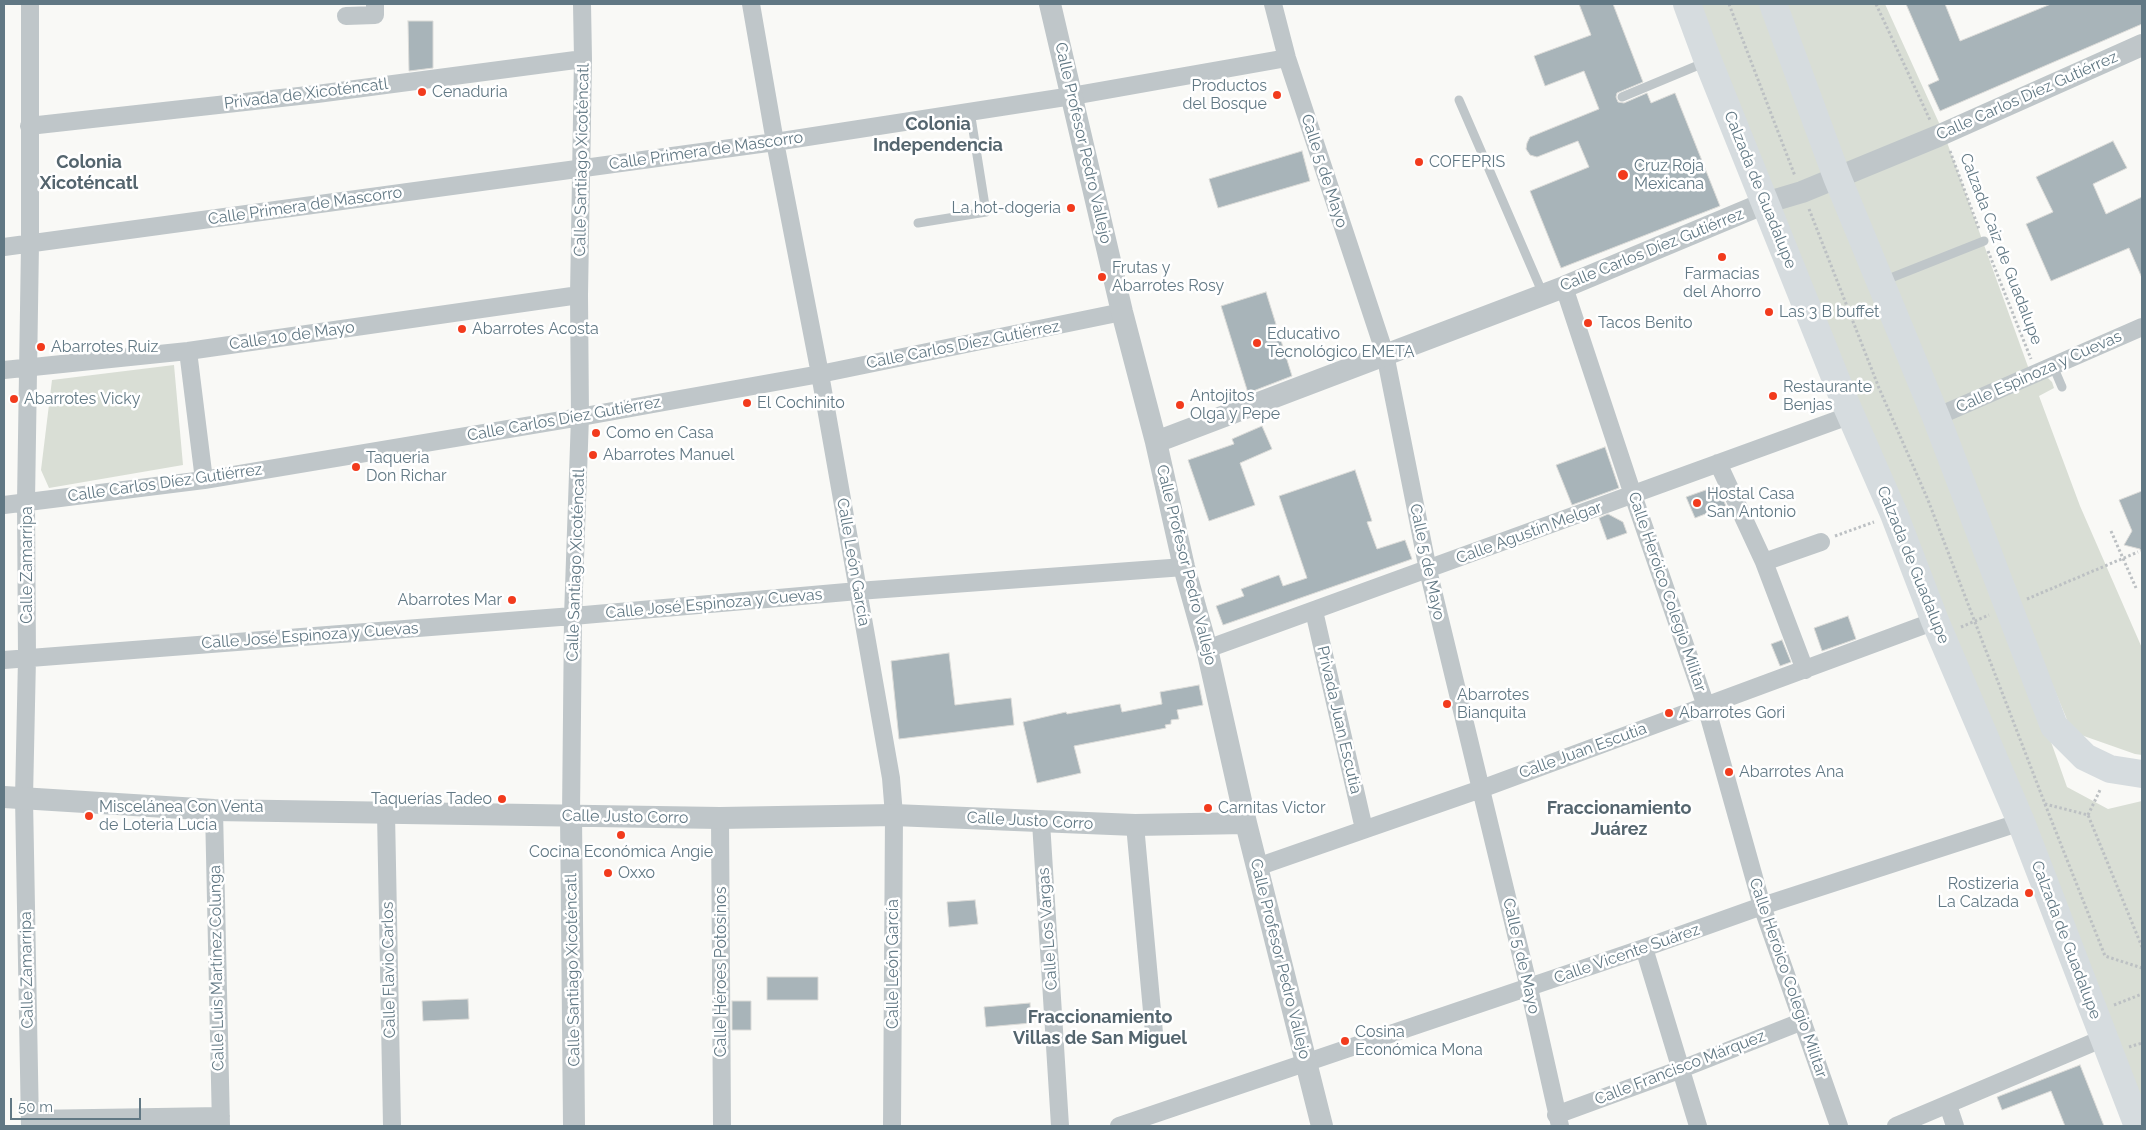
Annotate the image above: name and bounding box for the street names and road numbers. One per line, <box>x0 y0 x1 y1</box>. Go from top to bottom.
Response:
street label: Calle Profesor Pedro Vallejo <box>1050 40 1116 246</box>
street label: Calle Carlos Díez Gutiérrez <box>1933 47 2121 145</box>
street label: Calle Santiago Xicoténcatl <box>571 63 593 257</box>
street label: Privada de Xicoténcatl <box>223 74 389 114</box>
street label: Calzada de Guadalupe <box>1720 108 1800 272</box>
street label: Calle 5 de Mayo <box>1297 112 1351 230</box>
street label: Calle Primera de Mascorro <box>608 128 804 174</box>
street label: Calzada Caiz de Guadalupe <box>1956 151 2046 347</box>
street label: Calle Primera de Mascorro <box>207 183 403 229</box>
street label: Calle Carlos Díez Gutiérrez <box>1557 204 1747 296</box>
street label: Calle Carlos Díez Gutiérrez <box>865 317 1061 373</box>
street label: Calle 10 de Mayo <box>228 318 356 354</box>
street label: Calle Espinoza y Cuevas <box>1953 327 2125 417</box>
street label: Calle Carlos Díez Gutiérrez <box>466 392 662 446</box>
street label: Calle Carlos Díez Gutiérrez <box>66 460 264 506</box>
street label: Calle Profesor Pedro Vallejo <box>1152 463 1220 667</box>
street label: Calle Santiago Xicoténcatl <box>563 468 589 662</box>
street label: Calzada de Guadalupe <box>1873 483 1953 647</box>
street label: Calle Heróico Colegio Militar <box>1624 490 1710 694</box>
street label: Calle León García <box>832 496 874 628</box>
street label: Calle Agustín Melgar <box>1454 498 1604 568</box>
street label: Calle 5 de Mayo <box>1405 502 1449 622</box>
street label: Calle Zamarripa <box>17 506 37 624</box>
street label: Calle José Espinoza y Cuevas <box>605 585 823 623</box>
street label: Calle José Espinoza y Cuevas <box>201 619 419 653</box>
street label: Privada Juan Escutia <box>1313 644 1365 796</box>
street label: Calle Juan Escutia <box>1517 719 1649 783</box>
street label: Calle Justo Corro <box>562 806 688 828</box>
street label: Calle Justo Corro <box>966 808 1094 834</box>
street label: Calle Profesor Pedro Vallejo <box>1246 857 1314 1061</box>
street label: Calzada de Guadalupe <box>2027 858 2105 1022</box>
street label: Calle Luis Martínez Colunga <box>206 865 228 1071</box>
street label: Calle Los Vargas <box>1034 867 1062 991</box>
street label: Calle Santiago Xicoténcatl <box>562 873 584 1067</box>
street label: Calle Heróico Colegio Militar <box>1745 876 1831 1080</box>
street label: Calle Héroes Potosinos <box>711 887 731 1057</box>
street label: Calle 5 de Mayo <box>1498 896 1544 1016</box>
street label: Calle León García <box>883 899 903 1029</box>
street label: Calle Flavio Carlos <box>378 902 400 1038</box>
street label: Calle Zamarripa <box>16 911 38 1029</box>
street label: Calle Vicente Suárez <box>1552 920 1702 988</box>
street label: Calle Francisco Márquez <box>1592 1027 1768 1109</box>

